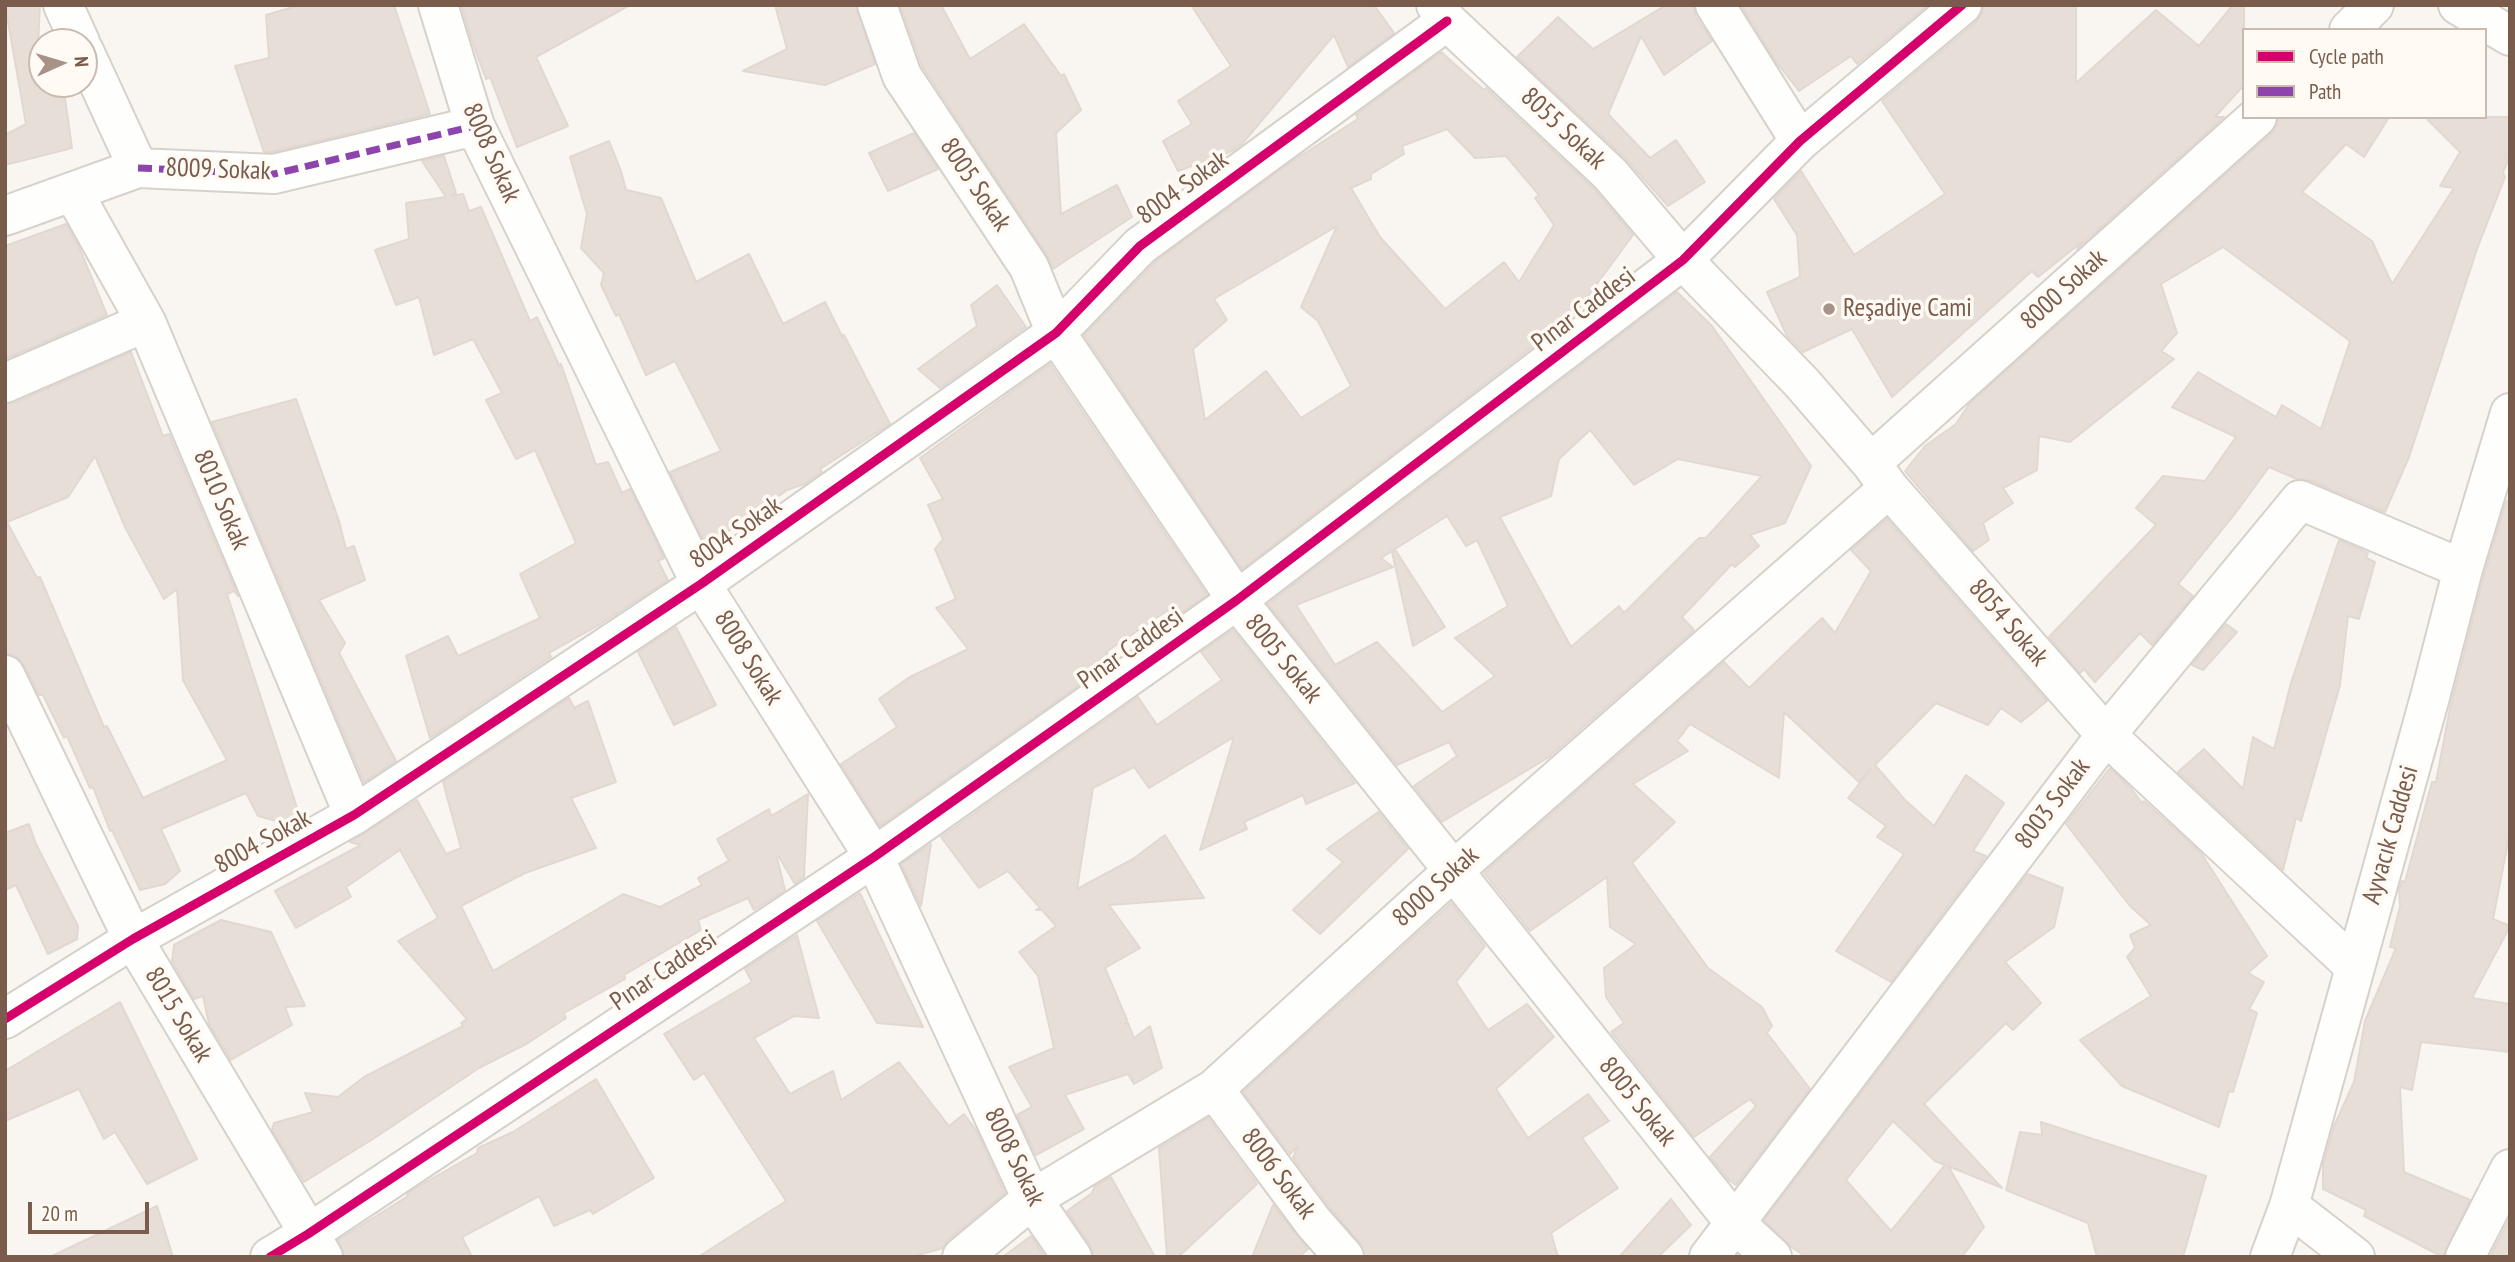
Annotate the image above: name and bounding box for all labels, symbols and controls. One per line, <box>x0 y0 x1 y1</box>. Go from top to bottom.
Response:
north arrow <box>28 28 98 98</box>
legend <box>2242 28 2487 119</box>
text: Cycle path <box>2309 43 2384 70</box>
text: N <box>70 56 94 68</box>
text: Path <box>2309 78 2341 105</box>
street label: 8055 Sokak <box>1514 82 1612 176</box>
street label: 8008 Sokak <box>455 99 527 207</box>
street label: 8005 Sokak <box>933 133 1017 237</box>
street label: 8004 Sokak <box>1131 144 1235 232</box>
street label: 8009 Sokak <box>165 153 271 187</box>
street label: 8000 Sokak <box>2014 243 2114 337</box>
street label: Pınar Caddesi <box>1526 261 1642 359</box>
place label: Reşadiye Cami <box>1843 293 1972 325</box>
marker: Reşadiye Cami <box>1821 301 1837 317</box>
street label: 8010 Sokak <box>186 445 256 555</box>
street label: 8004 Sokak <box>684 490 788 576</box>
street label: 8054 Sokak <box>1962 573 2054 673</box>
street label: Pınar Caddesi <box>1072 601 1190 697</box>
street label: 8008 Sokak <box>707 605 789 711</box>
street label: 8005 Sokak <box>1238 608 1328 710</box>
street label: 8003 Sokak <box>2009 753 2097 855</box>
street label: Ayvacık Caddesi <box>2356 762 2426 908</box>
street label: 8004 Sokak <box>209 803 317 881</box>
street label: 8000 Sokak <box>1386 840 1486 934</box>
street label: Pınar Caddesi <box>605 924 723 1018</box>
street label: 8015 Sokak <box>138 962 218 1068</box>
street label: 8005 Sokak <box>1592 1051 1682 1153</box>
street label: 8008 Sokak <box>977 1103 1051 1211</box>
street label: 8006 Sokak <box>1234 1123 1322 1225</box>
scale bar <box>32 1188 152 1232</box>
text: 20 m <box>41 1200 78 1227</box>

